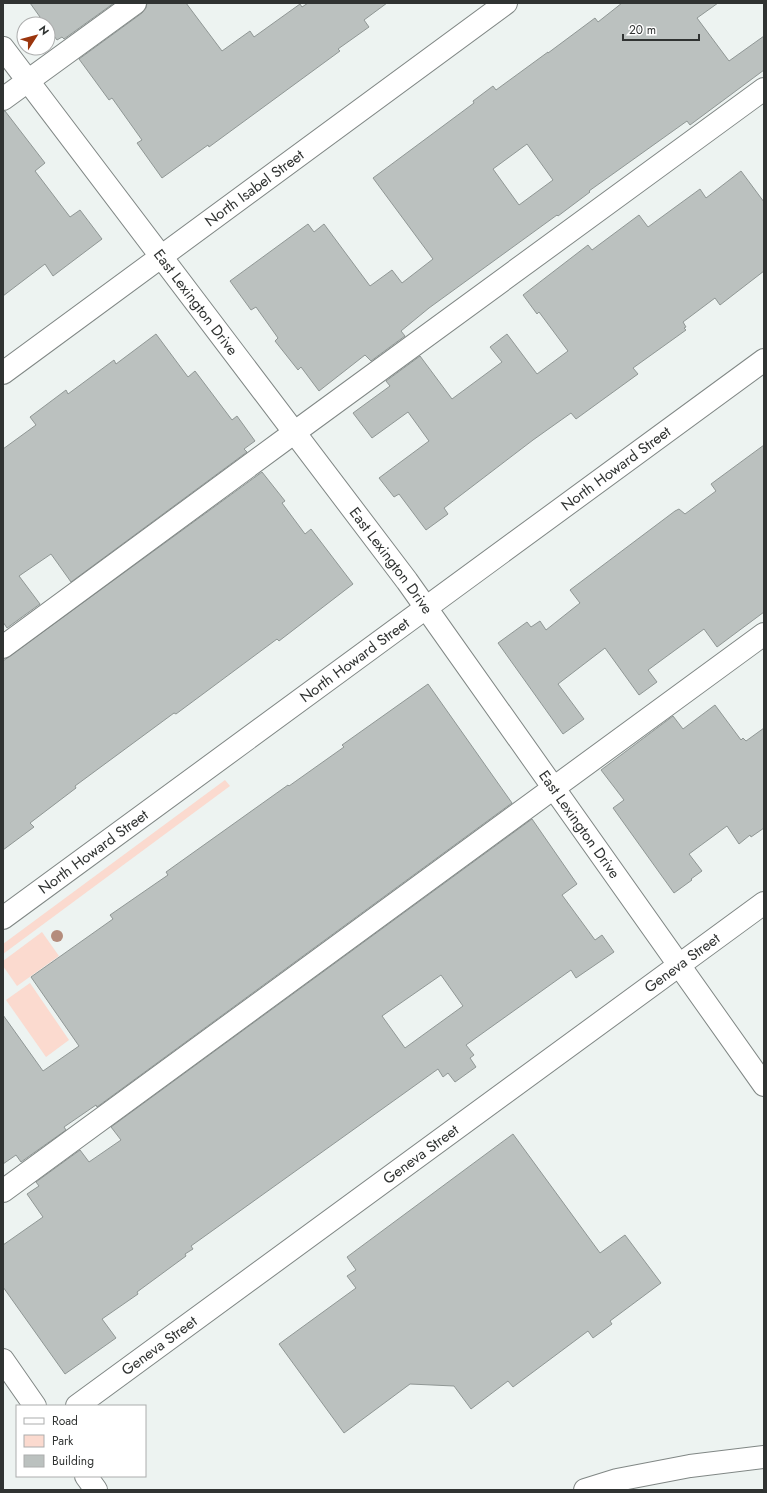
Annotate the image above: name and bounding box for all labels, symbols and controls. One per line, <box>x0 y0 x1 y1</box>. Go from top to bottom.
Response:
north arrow <box>16 16 56 56</box>
scale bar <box>623 16 699 42</box>
text: 20 m <box>629 21 656 39</box>
text: N <box>35 22 53 38</box>
street label: North Isabel Street <box>200 144 309 232</box>
street label: East Lexington Drive <box>148 244 243 360</box>
street label: North Howard Street <box>556 421 676 516</box>
street label: East Lexington Drive <box>344 503 438 619</box>
street label: North Howard Street <box>295 612 414 708</box>
street label: East Lexington Drive <box>533 766 626 883</box>
street label: North Howard Street <box>34 804 153 899</box>
street label: Geneva Street <box>640 928 725 998</box>
street label: Geneva Street <box>378 1119 463 1189</box>
street label: Geneva Street <box>117 1310 202 1381</box>
legend <box>16 1405 146 1477</box>
text: Road <box>52 1412 78 1430</box>
text: Park <box>52 1432 74 1450</box>
text: Building <box>52 1452 94 1470</box>

